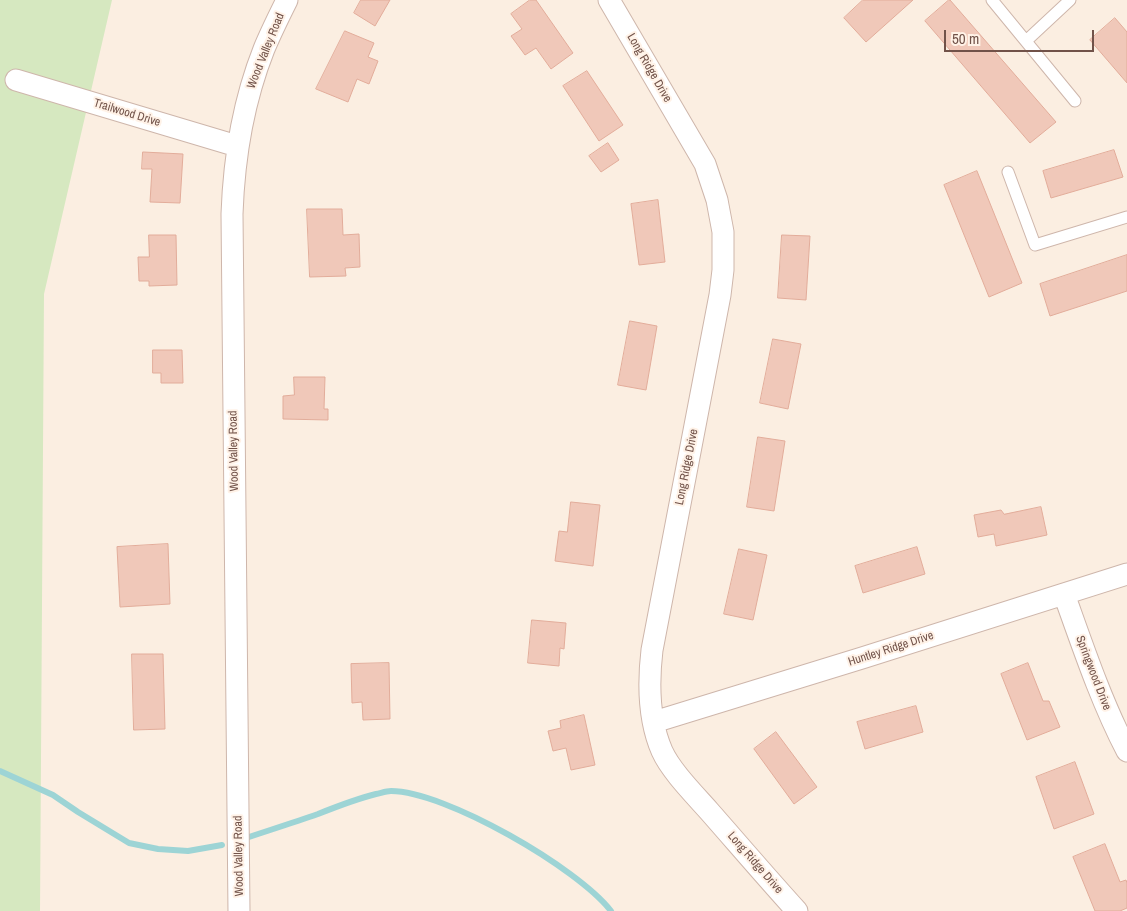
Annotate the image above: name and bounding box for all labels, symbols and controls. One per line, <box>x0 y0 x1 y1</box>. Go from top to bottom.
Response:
street label: Wood Valley Road <box>244 11 288 91</box>
scale bar <box>947 20 1097 52</box>
text: 50 m <box>952 28 979 49</box>
street label: Long Ridge Drive <box>623 31 675 105</box>
street label: Trailwood Drive <box>92 96 162 130</box>
street label: Wood Valley Road <box>226 411 242 491</box>
street label: Long Ridge Drive <box>673 428 701 506</box>
street label: Huntley Ridge Drive <box>847 628 935 670</box>
street label: Springwood Drive <box>1072 634 1114 712</box>
street label: Wood Valley Road <box>231 816 247 896</box>
street label: Long Ridge Drive <box>724 829 786 897</box>

